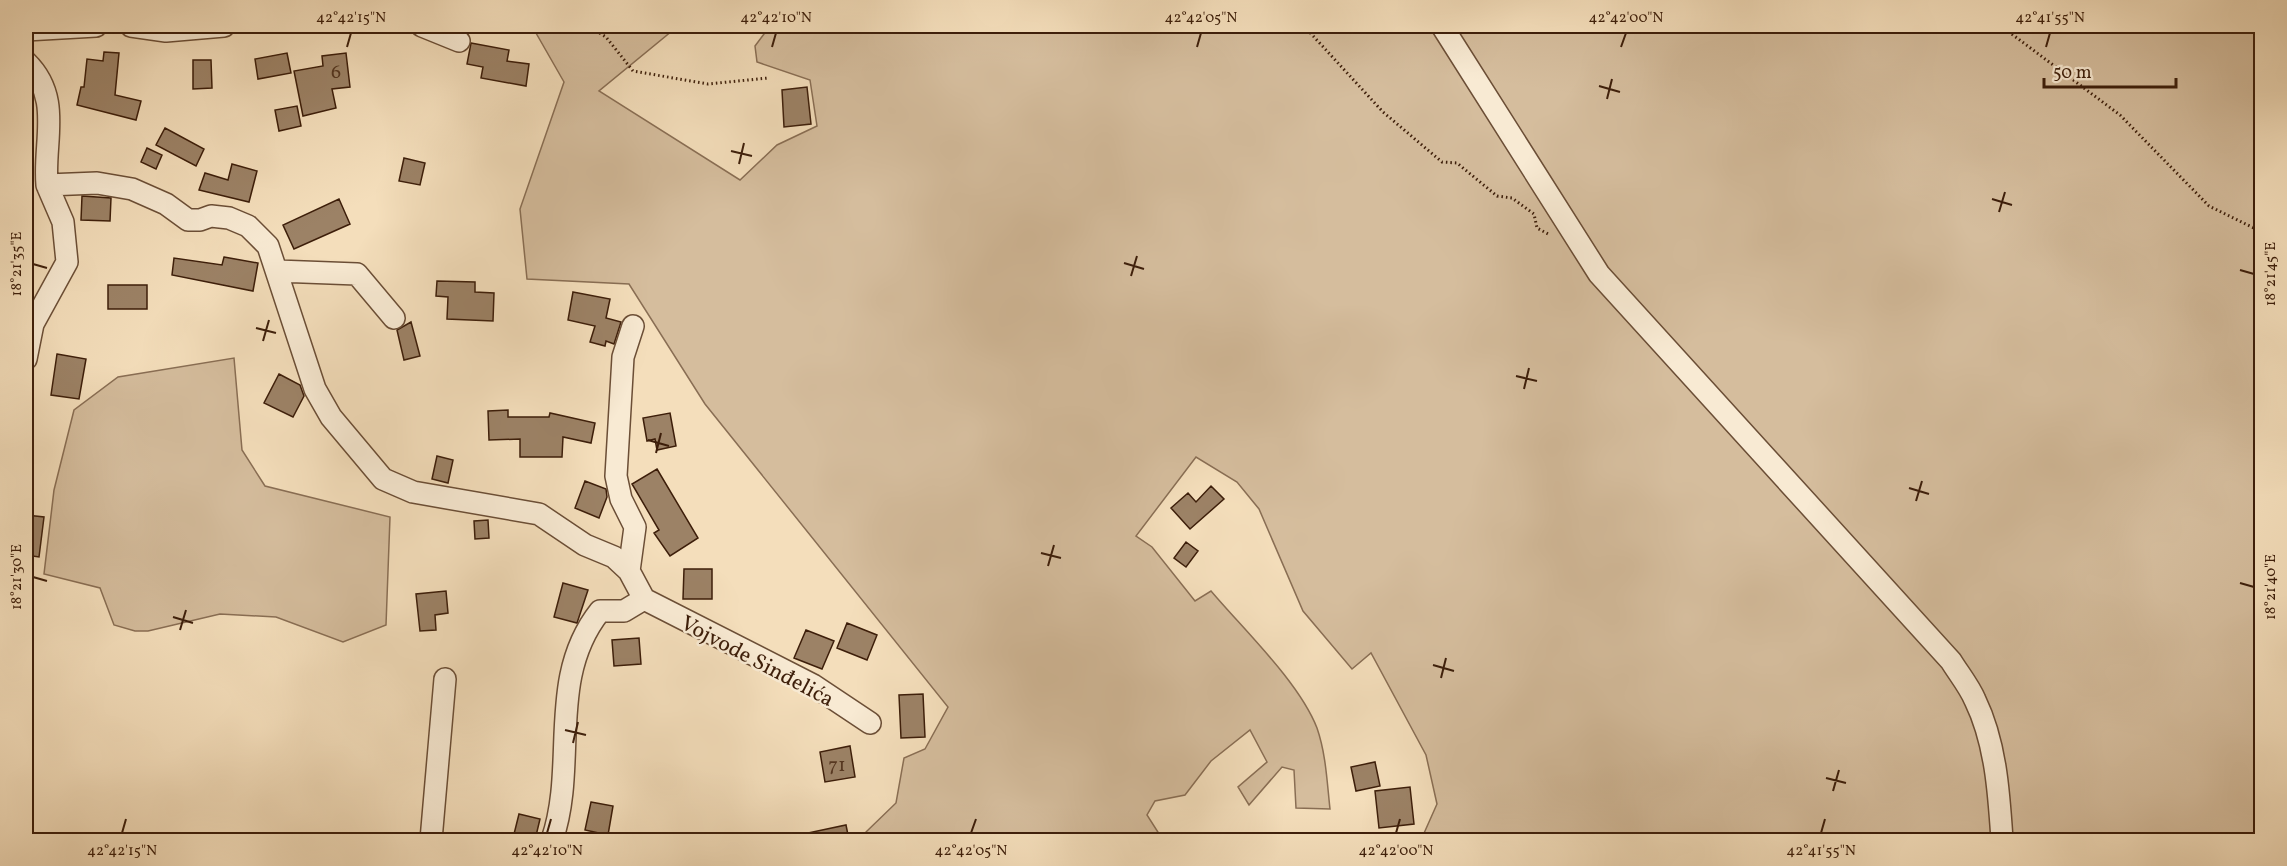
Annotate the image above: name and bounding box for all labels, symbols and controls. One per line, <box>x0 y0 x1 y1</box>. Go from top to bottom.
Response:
text: 42°42'15"N <box>316 8 386 29</box>
text: 42°42'10"N <box>740 8 812 29</box>
text: 42°42'05"N <box>1165 8 1237 29</box>
text: 42°42'00"N <box>1589 8 1663 29</box>
text: 42°41'55"N <box>2015 8 2085 29</box>
scale bar <box>2044 51 2176 89</box>
house number: 6 <box>331 59 341 87</box>
text: 50 m <box>2053 61 2092 86</box>
text: 18°21'35"E <box>7 232 28 296</box>
text: 18°21'45"E <box>2261 242 2282 306</box>
text: 18°21'30"E <box>7 544 28 610</box>
text: 18°21'40"E <box>2261 554 2282 620</box>
street label: Vojvode Sinđelića <box>674 609 839 716</box>
house number: 71 <box>828 752 846 780</box>
text: 42°42'15"N <box>87 841 157 862</box>
text: 42°42'10"N <box>511 841 583 862</box>
text: 42°42'05"N <box>935 841 1007 862</box>
text: 42°42'00"N <box>1359 841 1433 862</box>
text: 42°41'55"N <box>1786 841 1856 862</box>

